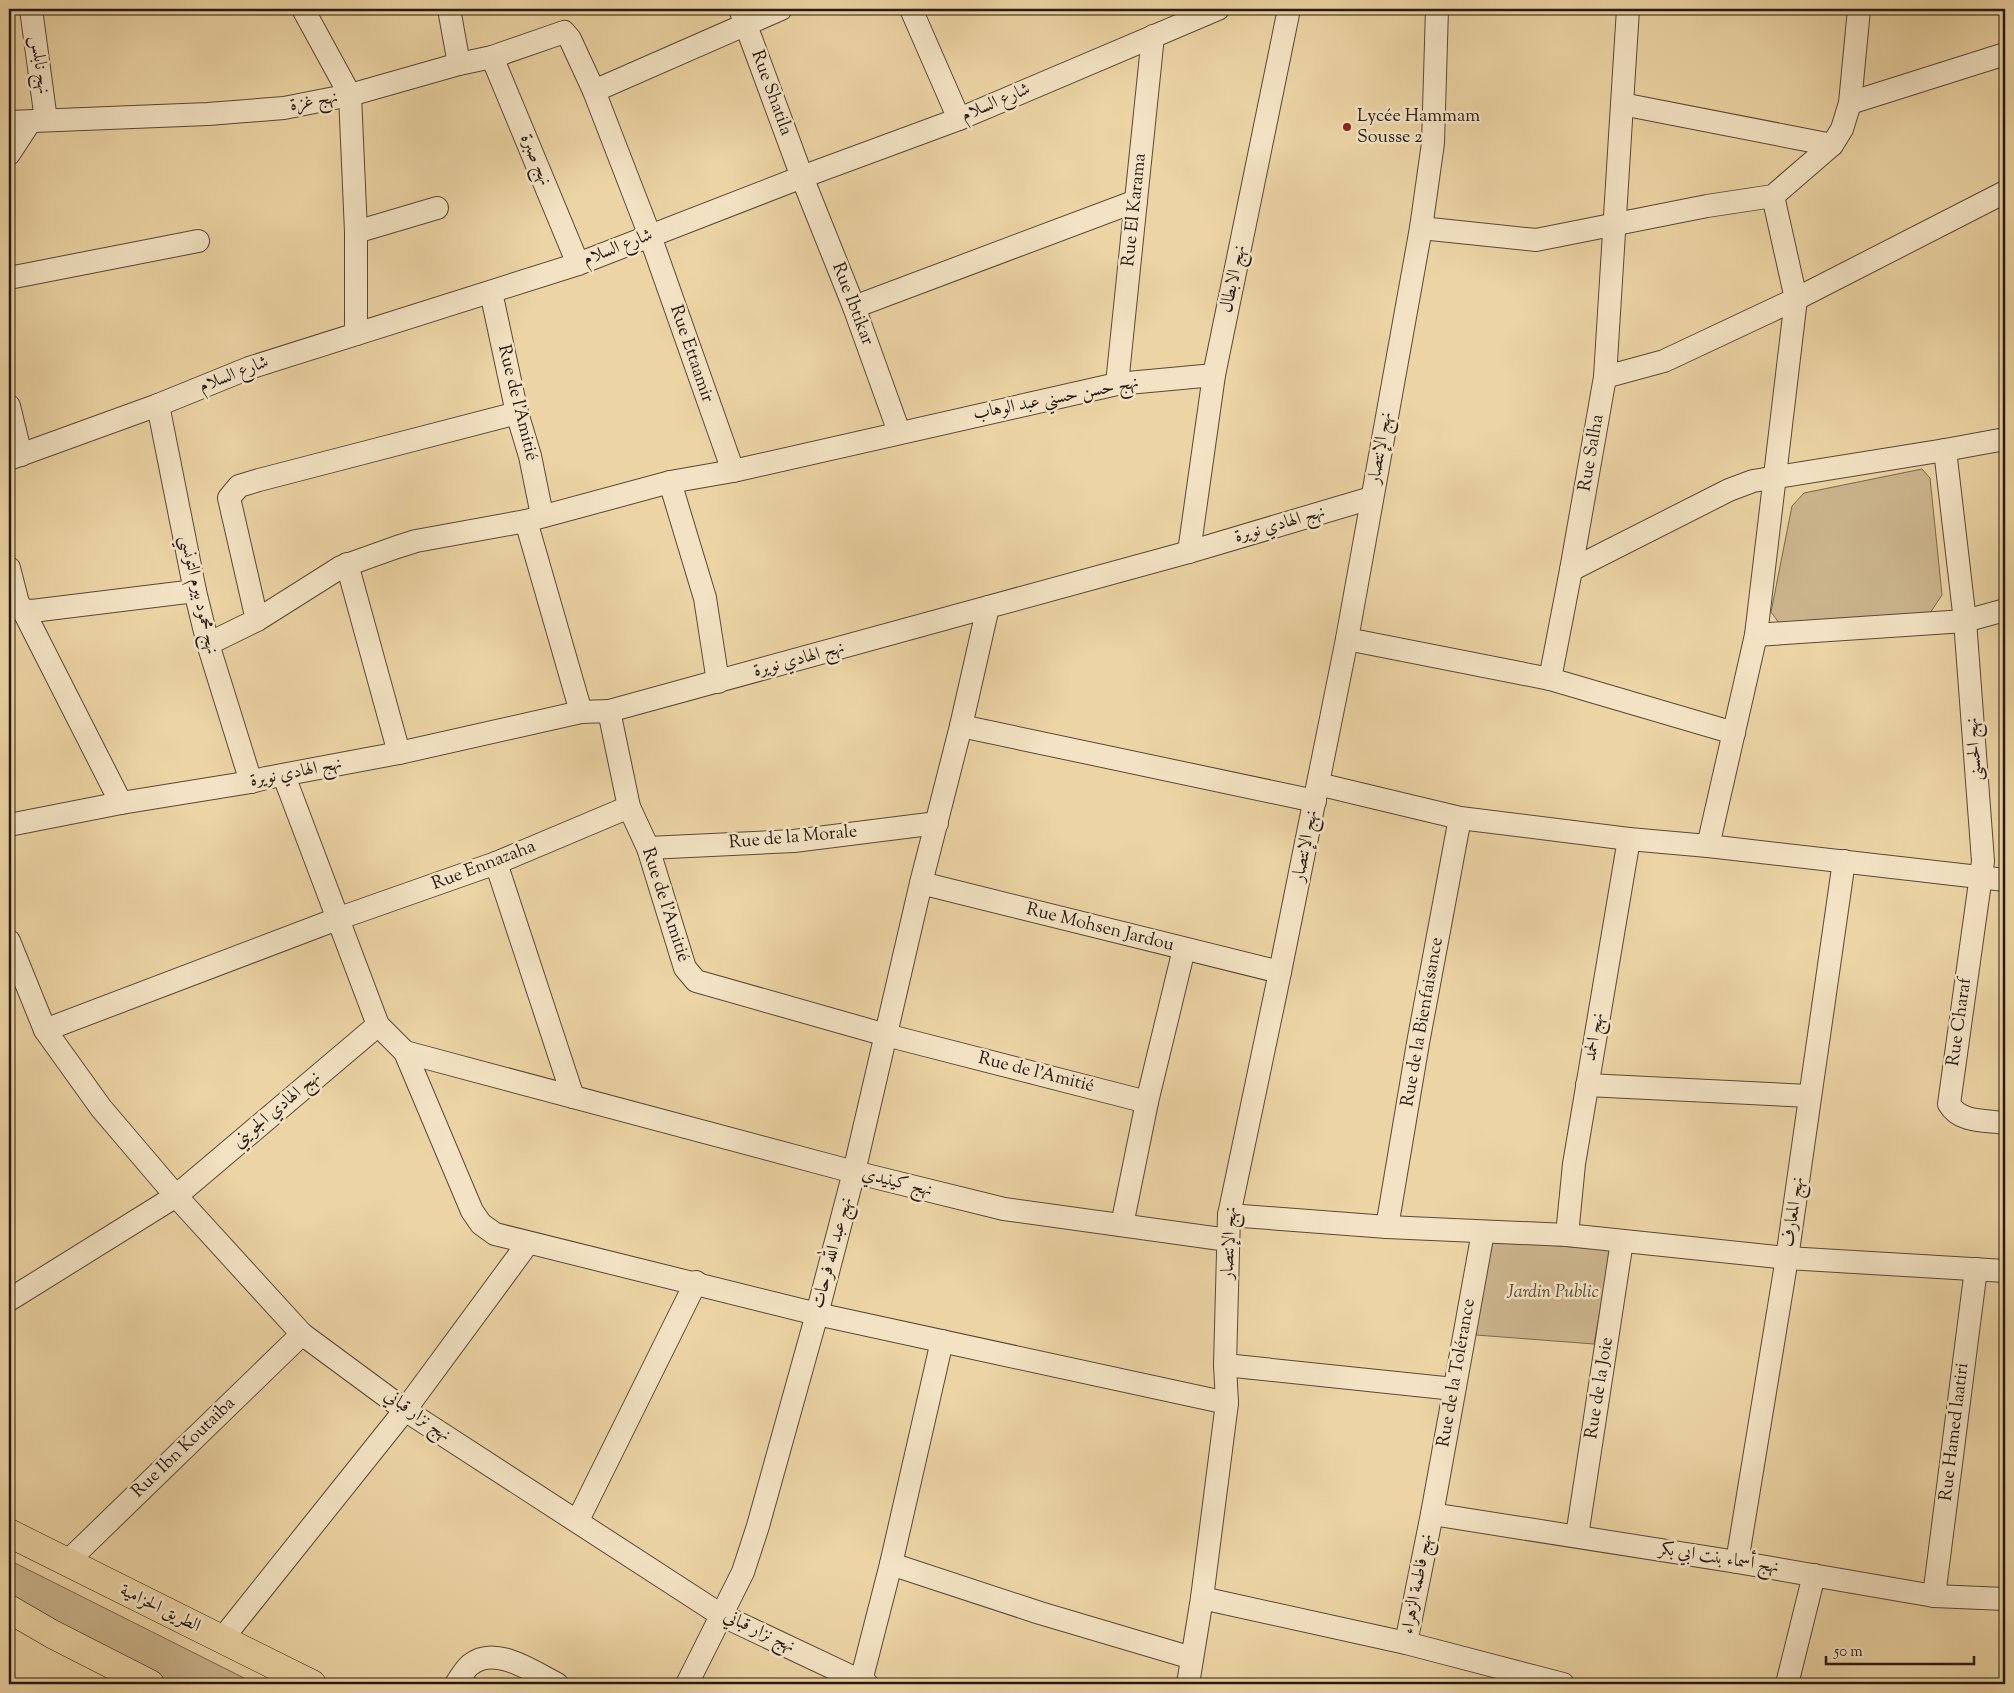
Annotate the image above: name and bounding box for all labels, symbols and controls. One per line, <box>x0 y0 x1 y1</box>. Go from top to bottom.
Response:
street label: نهج نابلس <box>21 34 56 96</box>
street label: Rue Shatila <box>744 47 798 139</box>
street label: شارع السلام <box>957 77 1035 130</box>
street label: نهج غزة <box>288 85 340 120</box>
place label: Lycée Hammam Sousse 2 <box>1357 104 1480 151</box>
marker: Lycée Hammam Sousse 2 <box>1341 121 1353 133</box>
street label: نهج صبرة <box>512 130 558 190</box>
street label: Rue El Karama <box>1116 152 1154 268</box>
street label: شارع السلام <box>579 223 657 274</box>
street label: نهج الابطال <box>1214 243 1255 315</box>
street label: Rue Ibtikar <box>824 259 880 349</box>
street label: Rue Ettaamir <box>662 302 720 406</box>
street label: Rue de l'Amitié <box>490 342 544 464</box>
street label: شارع السلام <box>195 350 273 401</box>
street label: نهج حسن حسني عبد الوهاب <box>971 370 1141 430</box>
street label: نهج الإنتصار <box>1362 410 1401 488</box>
street label: Rue Salha <box>1572 412 1612 494</box>
street label: نهج الهادي نويرة <box>1232 500 1329 551</box>
street label: نهج محمود بيرم التونسي <box>170 533 224 658</box>
street label: نهج الهادي نويرة <box>751 635 848 686</box>
street label: نهج الحسنى <box>1960 716 1991 782</box>
street label: نهج الهادي نويرة <box>248 751 344 796</box>
street label: نهج الإنتصار <box>1286 808 1327 886</box>
street label: Rue de la Morale <box>728 819 858 857</box>
street label: Rue Ennazaha <box>428 834 540 898</box>
street label: Rue de l'Amitié <box>634 844 696 966</box>
street label: Rue Mohsen Jardou <box>1023 897 1177 959</box>
street label: Rue de la Bienfaisance <box>1395 935 1451 1109</box>
street label: Rue Charaf <box>1941 975 1979 1068</box>
street label: نهج الحمد <box>1578 1011 1613 1064</box>
street label: Rue de l'Amitié <box>975 1046 1097 1100</box>
street label: نهج الهادي الجويني <box>227 1065 327 1156</box>
street label: نهج كينيدي <box>859 1162 935 1205</box>
street label: نهج المعارف <box>1776 1175 1813 1249</box>
street label: نهج عبد الله فرحات <box>803 1194 861 1312</box>
street label: نهج الإنتصار <box>1215 1206 1246 1282</box>
park label: Jardin Public <box>1506 1280 1599 1306</box>
street label: Rue de la Tolérance <box>1431 1297 1483 1449</box>
street label: Rue de la Joie <box>1579 1335 1621 1441</box>
street label: Rue Hamed laatiri <box>1934 1361 1976 1503</box>
street label: نهج نزار قباني <box>378 1383 456 1449</box>
street label: Rue Ibn Koutaiba <box>126 1392 242 1504</box>
street label: نهج فاطمة الزهراء <box>1396 1532 1441 1637</box>
street label: نهج أسماء بنت ابي بكر <box>1655 1534 1781 1582</box>
street label: الطريق الحزامية <box>115 1578 205 1640</box>
street label: نهج نزار قباني <box>718 1604 799 1661</box>
scale bar <box>1826 1633 1974 1665</box>
text: 50 m <box>1833 1642 1863 1663</box>

